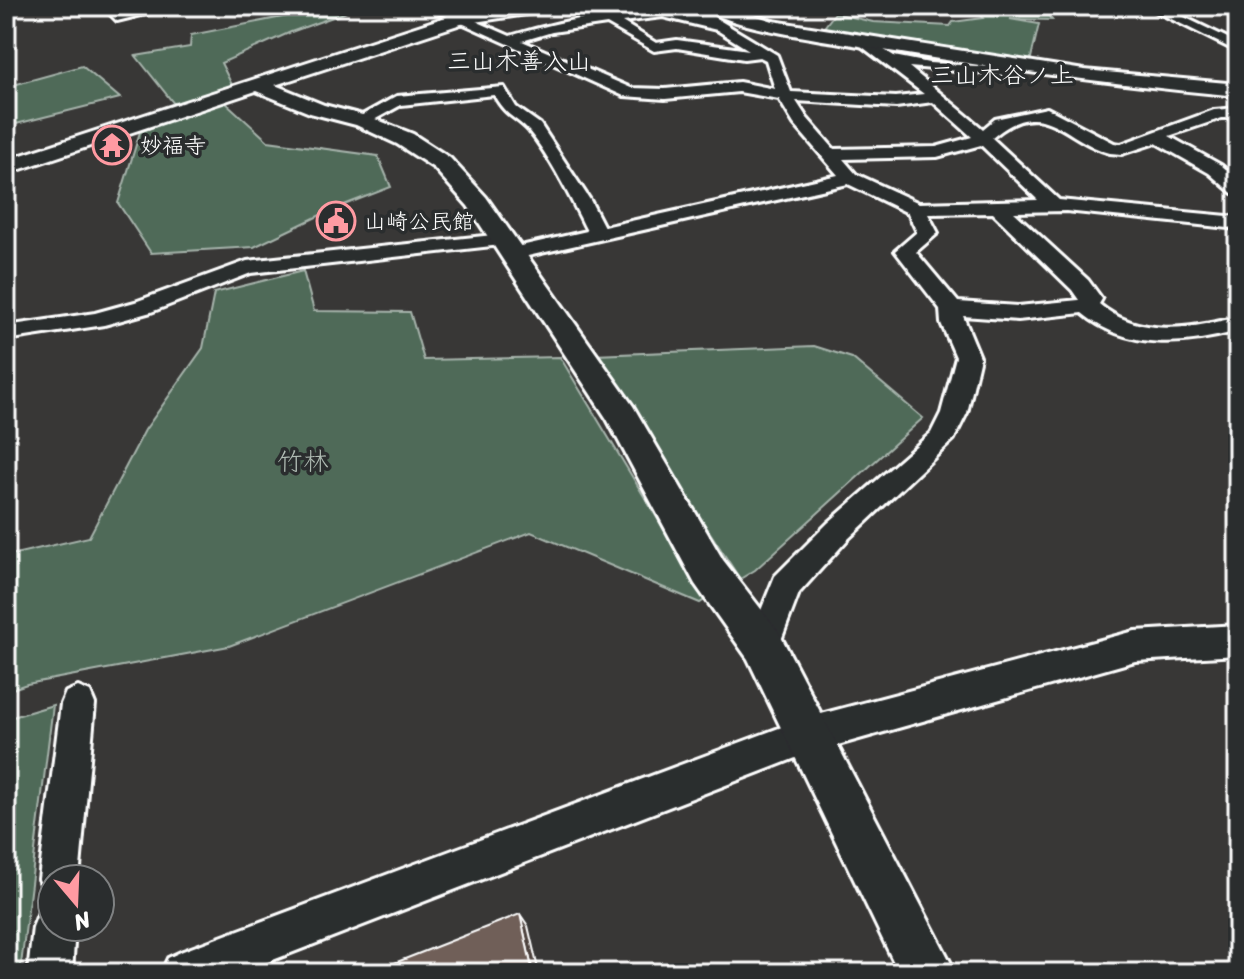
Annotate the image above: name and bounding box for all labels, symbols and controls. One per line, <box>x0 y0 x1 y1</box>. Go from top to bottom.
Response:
district label: 三山木善入山 <box>447 40 591 82</box>
district label: 三山木谷ノ上 <box>930 54 1074 96</box>
temple icon: 妙福寺 <box>91 124 133 166</box>
place label: 妙福寺 <box>140 126 206 165</box>
public building icon: 山崎公民館 <box>315 200 357 242</box>
place label: 山崎公民館 <box>364 202 474 241</box>
park label: 竹林 <box>277 438 329 484</box>
north arrow <box>36 863 116 943</box>
text: N <box>68 900 97 943</box>

